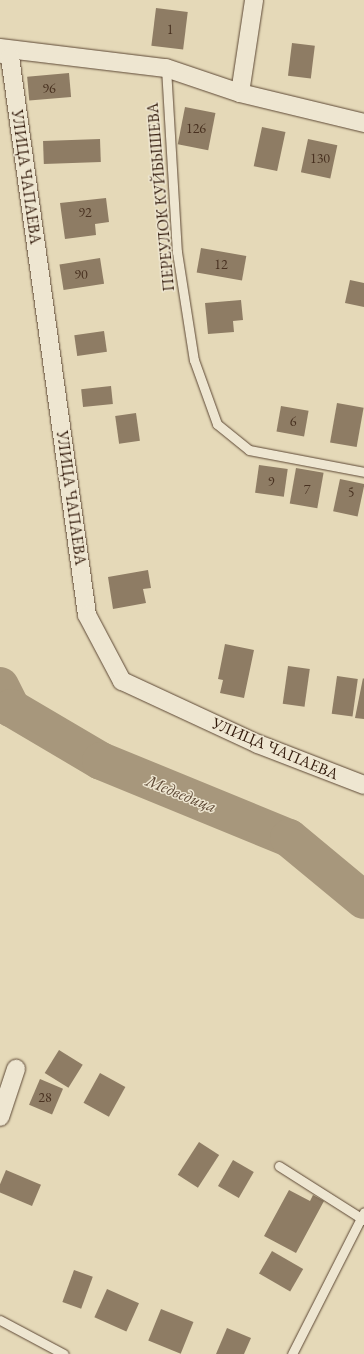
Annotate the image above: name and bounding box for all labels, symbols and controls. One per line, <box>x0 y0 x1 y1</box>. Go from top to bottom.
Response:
house number: 1 <box>167 21 173 37</box>
house number: 96 <box>42 80 56 96</box>
street label: ПЕРЕУЛОК КУЙБЫШЕВА <box>143 102 179 292</box>
street label: УЛИЦА ЧАПАЕВА <box>7 108 45 246</box>
house number: 126 <box>186 120 206 136</box>
house number: 130 <box>310 150 330 166</box>
house number: 92 <box>78 204 92 220</box>
house number: 12 <box>214 256 228 272</box>
house number: 90 <box>74 266 88 282</box>
house number: 6 <box>290 413 296 429</box>
street label: УЛИЦА ЧАПАЕВА <box>52 429 90 567</box>
house number: 9 <box>268 473 274 489</box>
house number: 7 <box>304 481 310 497</box>
house number: 5 <box>348 484 354 500</box>
street label: УЛИЦА ЧАПАЕВА <box>209 714 341 784</box>
water label: Медведица <box>143 771 219 817</box>
house number: 28 <box>38 1089 52 1105</box>

